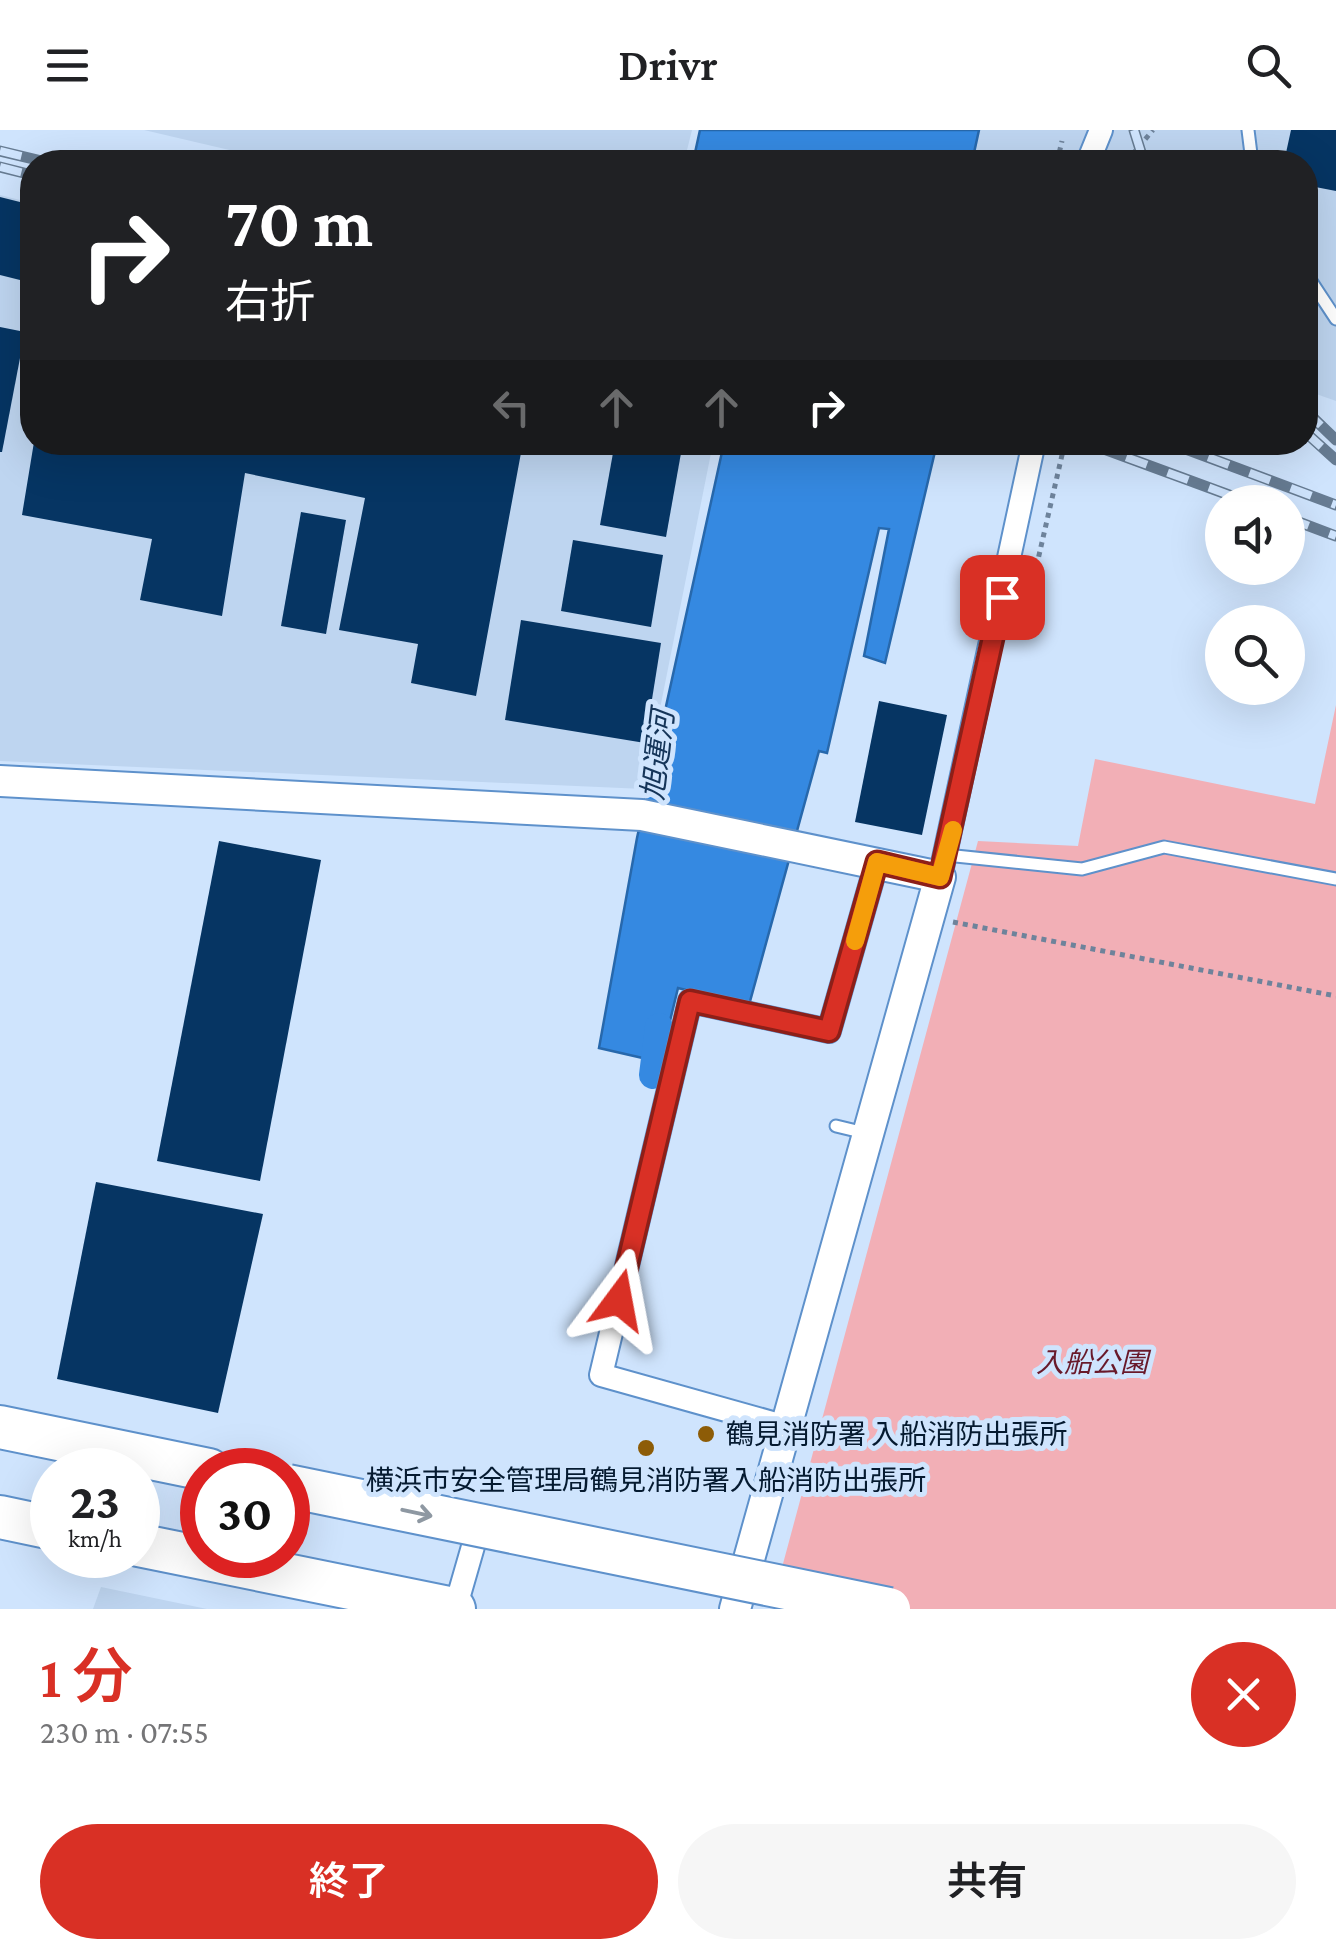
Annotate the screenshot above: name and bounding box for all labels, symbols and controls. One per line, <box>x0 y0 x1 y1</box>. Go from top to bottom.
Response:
icon: menu <box>40 38 95 93</box>
icon: search <box>1241 38 1296 93</box>
text: Drivr <box>618 40 718 90</box>
text: 70 m <box>225 183 373 261</box>
icon: right <box>60 190 190 320</box>
text: 右折 <box>225 277 315 327</box>
icon: left <box>484 380 539 435</box>
icon: ahead <box>589 380 644 435</box>
icon: ahead <box>694 380 749 435</box>
icon: right <box>799 380 854 435</box>
map controls <box>1205 485 1305 705</box>
button: sound <box>1205 485 1305 585</box>
pin <box>960 555 1045 640</box>
icon: arrive <box>975 570 1030 625</box>
button: search <box>1205 605 1305 705</box>
water label: 旭運河 <box>636 703 680 802</box>
position arrow <box>567 1248 671 1352</box>
park label: 入船公園 <box>1036 1347 1152 1378</box>
place label: 鶴見消防署 入船消防出張所 <box>726 1419 1067 1450</box>
marker: 鶴見消防署 入船消防出張所 <box>695 1423 717 1445</box>
marker: 横浜市安全管理局鶴見消防署入船消防出張所 <box>635 1437 657 1459</box>
speed limit sign: 30 <box>180 1448 310 1578</box>
place label: 横浜市安全管理局鶴見消防署入船消防出張所 <box>366 1465 926 1496</box>
text: 23 <box>70 1473 120 1529</box>
one-way arrow <box>400 1504 432 1523</box>
text: km/h <box>68 1525 122 1552</box>
button: close <box>1191 1642 1296 1747</box>
text: 1 分 <box>40 1643 133 1710</box>
text: 230 m · 07:55 <box>40 1714 209 1750</box>
button: 終了 <box>40 1824 658 1939</box>
button: 共有 <box>678 1824 1296 1939</box>

